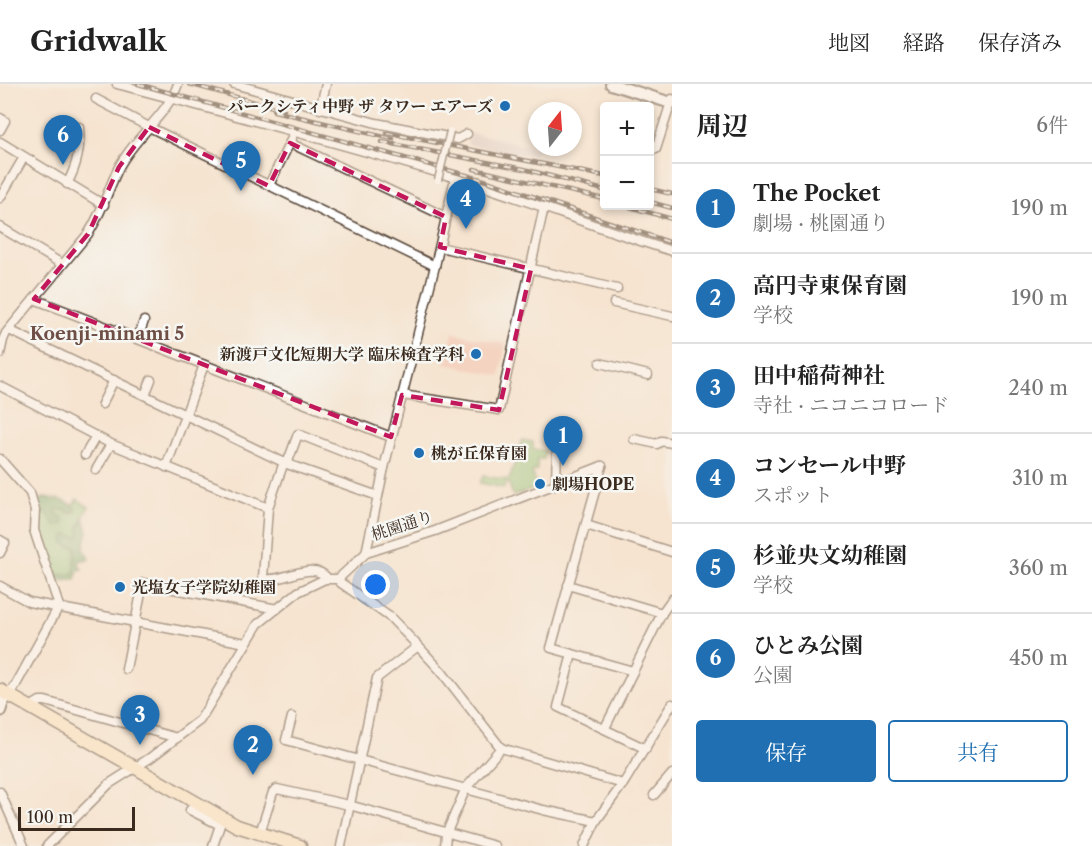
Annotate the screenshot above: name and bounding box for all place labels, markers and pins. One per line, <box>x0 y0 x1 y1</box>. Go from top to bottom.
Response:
place label: パークシティ中野 ザ タワー エアーズ <box>228 96 493 116</box>
marker: パークシティ中野 ザ タワー エアーズ <box>498 99 512 113</box>
pin: 6 <box>44 116 82 165</box>
pin: 5 <box>222 141 260 191</box>
pin: 4 <box>446 180 486 229</box>
place label: 新渡戸文化短期大学 臨床検査学科 <box>219 344 465 364</box>
marker: 新渡戸文化短期大学 臨床検査学科 <box>469 347 483 361</box>
pin: 1 <box>544 416 582 466</box>
place label: 桃が丘保育園 <box>431 443 527 463</box>
marker: 桃が丘保育園 <box>412 446 426 460</box>
place label: 劇場HOPE <box>552 474 634 494</box>
marker: 劇場HOPE <box>533 477 547 491</box>
place label: 光塩女子学院幼稚園 <box>132 577 276 597</box>
marker: 光塩女子学院幼稚園 <box>113 580 127 594</box>
pin: 3 <box>120 696 160 745</box>
pin: 2 <box>234 726 272 775</box>

